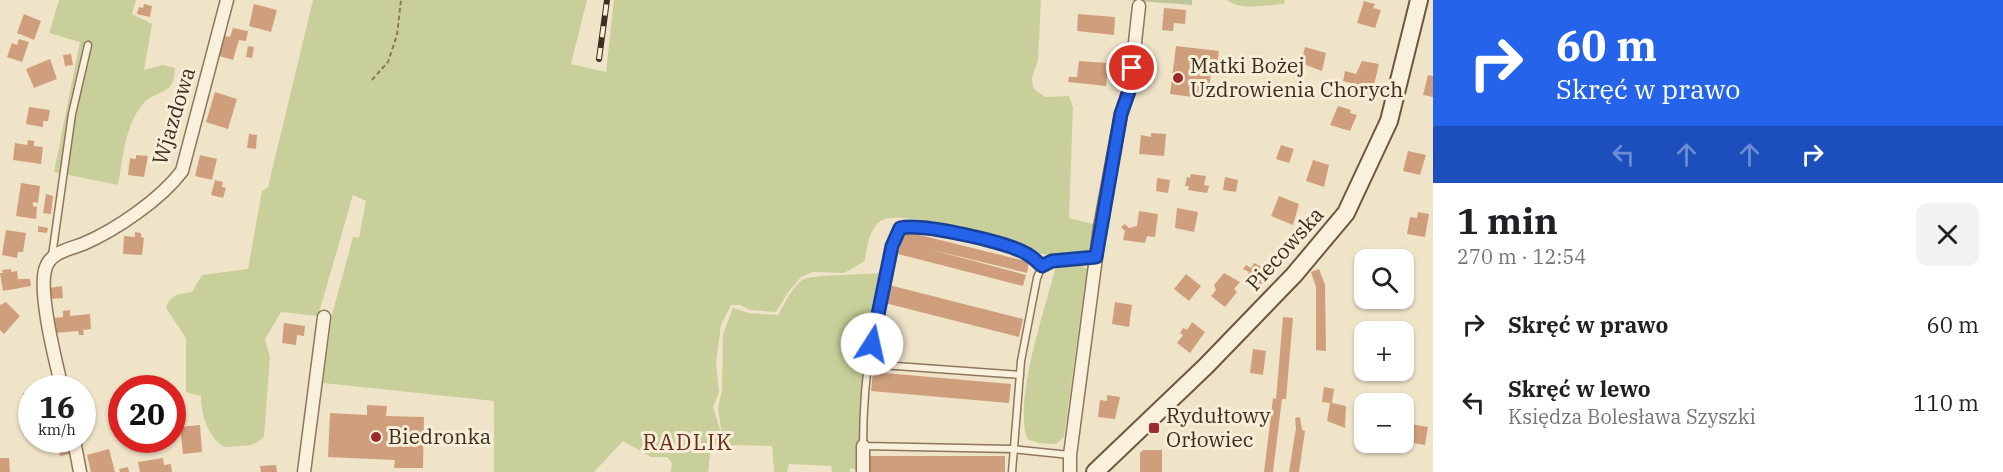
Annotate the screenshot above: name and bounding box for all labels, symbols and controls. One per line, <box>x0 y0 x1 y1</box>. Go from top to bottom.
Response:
text: 60 m <box>1556 18 1657 73</box>
icon: right <box>1457 24 1535 102</box>
pin <box>1106 42 1157 93</box>
icon: arrive <box>1115 51 1148 84</box>
place label: Matki Bożej Uzdrowienia Chorych <box>1190 51 1403 103</box>
street label: Wjazdowa <box>145 64 201 168</box>
marker: Matki Bożej Uzdrowienia Chorych <box>1171 71 1185 85</box>
text: Skręć w prawo <box>1556 71 1741 106</box>
icon: left <box>1607 138 1640 171</box>
icon: ahead <box>1670 138 1703 171</box>
icon: ahead <box>1733 138 1766 171</box>
icon: right <box>1796 138 1829 171</box>
text: 1 min <box>1457 197 1558 244</box>
street label: Piecowska <box>1239 200 1329 296</box>
button: close <box>1916 203 1979 266</box>
text: 270 m · 12:54 <box>1457 243 1586 270</box>
map controls <box>1354 249 1414 453</box>
button: search <box>1354 249 1414 309</box>
icon: right <box>1457 308 1490 341</box>
text: Skręć w prawo <box>1508 310 1668 339</box>
text: 60 m <box>1927 310 1979 339</box>
position arrow <box>840 312 904 376</box>
button: + <box>1354 321 1414 381</box>
text: Skręć w lewo <box>1508 374 1651 403</box>
speed limit sign: 20 <box>108 375 186 453</box>
icon: left <box>1457 386 1490 419</box>
text: 16 <box>39 387 75 426</box>
text: 110 m <box>1913 388 1979 417</box>
button: − <box>1354 393 1414 453</box>
place label: Rydułtowy Orłowiec <box>1166 401 1271 453</box>
text: Księdza Bolesława Szyszki <box>1508 403 1756 430</box>
text: km/h <box>38 420 76 439</box>
marker: Rydułtowy Orłowiec <box>1147 421 1161 435</box>
place label: Biedronka <box>388 422 491 450</box>
district label: RADLIK <box>643 427 733 456</box>
marker: Biedronka <box>369 430 383 444</box>

